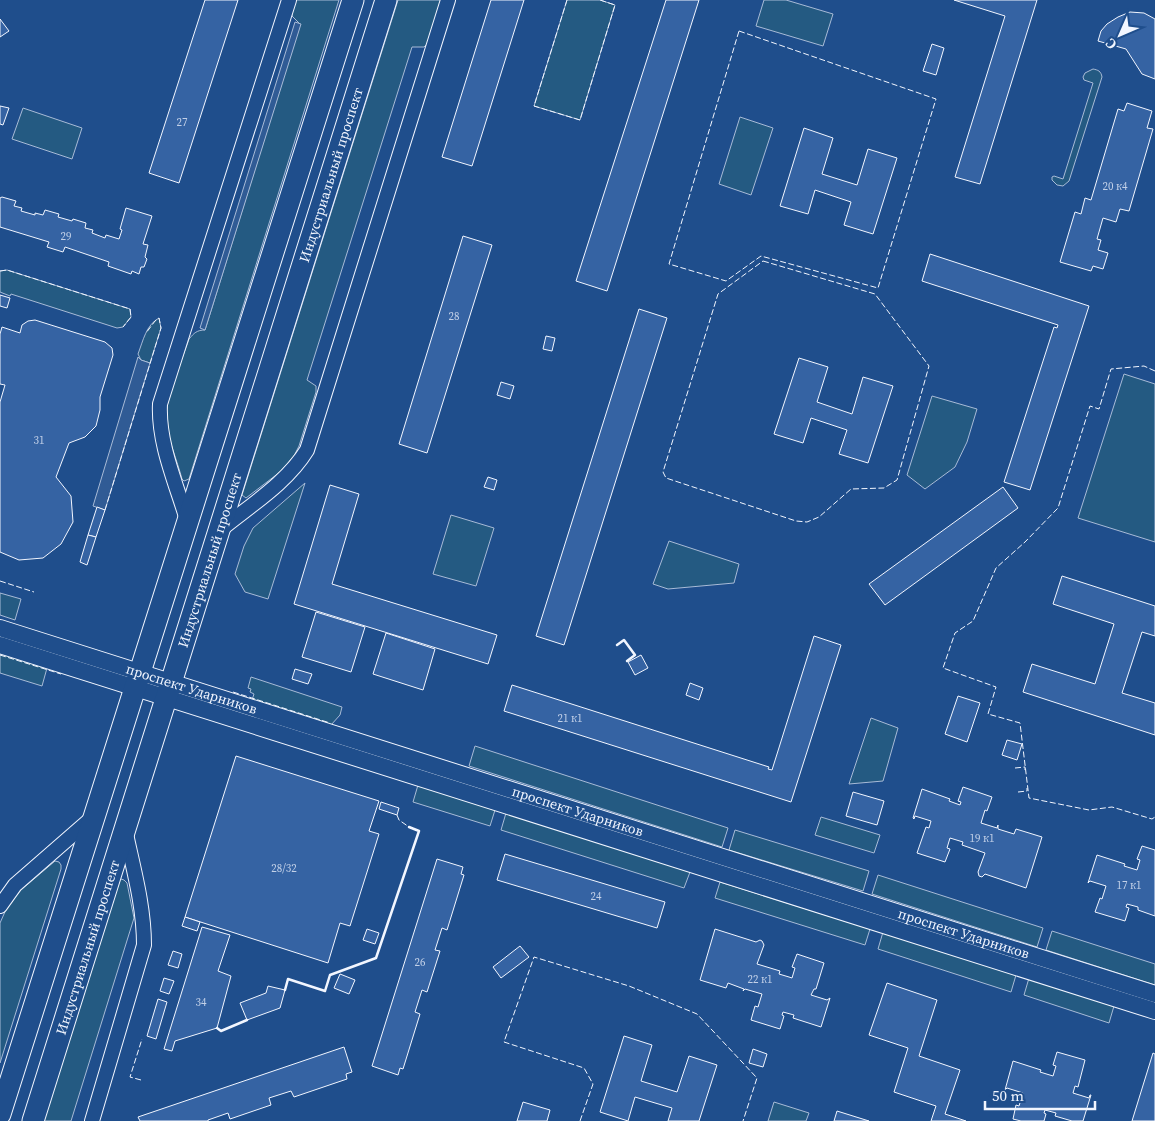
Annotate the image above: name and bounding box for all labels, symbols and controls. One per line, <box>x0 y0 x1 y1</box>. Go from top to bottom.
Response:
north arrow <box>1095 10 1145 60</box>
text: С <box>1100 34 1121 54</box>
street label: Индустриальный проспект <box>294 84 368 265</box>
house number: 27 <box>177 115 188 130</box>
house number: 20 к4 <box>1102 179 1128 194</box>
house number: 29 <box>61 229 72 244</box>
house number: 28 <box>449 309 460 324</box>
house number: 31 <box>34 433 45 448</box>
street label: Индустриальный проспект <box>173 470 247 650</box>
street label: проспект Ударников <box>123 659 260 719</box>
house number: 21 к1 <box>557 711 583 726</box>
street label: проспект Ударников <box>510 781 646 841</box>
house number: 19 к1 <box>969 831 995 846</box>
street label: Индустриальный проспект <box>51 857 125 1037</box>
house number: 28/32 <box>271 861 297 876</box>
house number: 17 к1 <box>1116 878 1142 893</box>
house number: 24 <box>591 889 602 904</box>
street label: проспект Ударников <box>896 903 1032 964</box>
house number: 26 <box>415 955 426 970</box>
house number: 22 к1 <box>747 972 773 987</box>
house number: 34 <box>196 995 207 1010</box>
scale bar <box>985 1078 1095 1110</box>
text: 50 m <box>992 1085 1024 1106</box>

